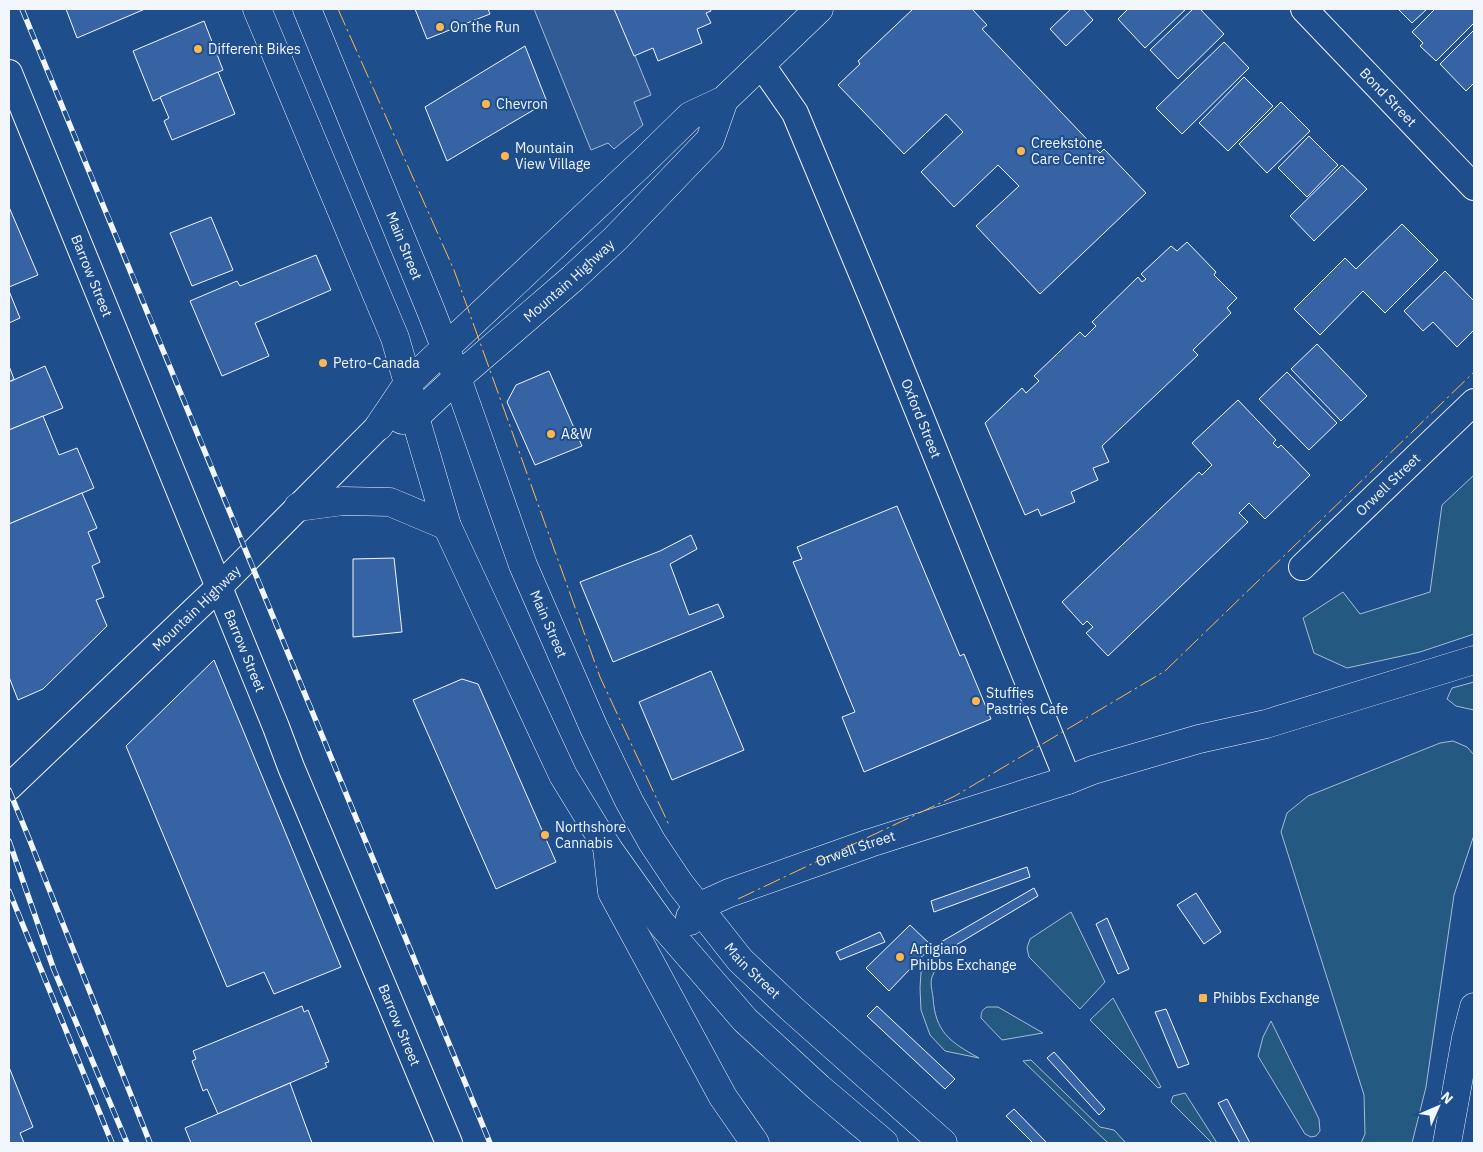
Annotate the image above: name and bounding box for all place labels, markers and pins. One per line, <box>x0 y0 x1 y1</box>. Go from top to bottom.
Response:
place label: On the Run <box>450 18 520 36</box>
marker: On the Run <box>434 21 446 33</box>
place label: Different Bikes <box>208 40 301 58</box>
marker: Different Bikes <box>192 43 204 55</box>
place label: Chevron <box>496 95 548 113</box>
marker: Chevron <box>480 98 492 110</box>
place label: Creekstone Care Centre <box>1031 134 1106 168</box>
place label: Mountain View Village <box>515 139 591 173</box>
marker: Creekstone Care Centre <box>1015 145 1027 157</box>
marker: Mountain View Village <box>499 150 511 162</box>
place label: Petro-Canada <box>333 354 420 372</box>
marker: Petro-Canada <box>317 357 329 369</box>
place label: A&W <box>561 425 592 443</box>
marker: A&W <box>545 428 557 440</box>
place label: Stuffies Pastries Cafe <box>986 684 1069 718</box>
marker: Stuffies Pastries Cafe <box>970 695 982 707</box>
place label: Northshore Cannabis <box>555 818 626 852</box>
marker: Northshore Cannabis <box>539 829 551 841</box>
place label: Artigiano Phibbs Exchange <box>910 940 1017 974</box>
marker: Artigiano Phibbs Exchange <box>894 951 906 963</box>
place label: Phibbs Exchange <box>1213 989 1320 1007</box>
marker: Phibbs Exchange <box>1197 992 1209 1004</box>

